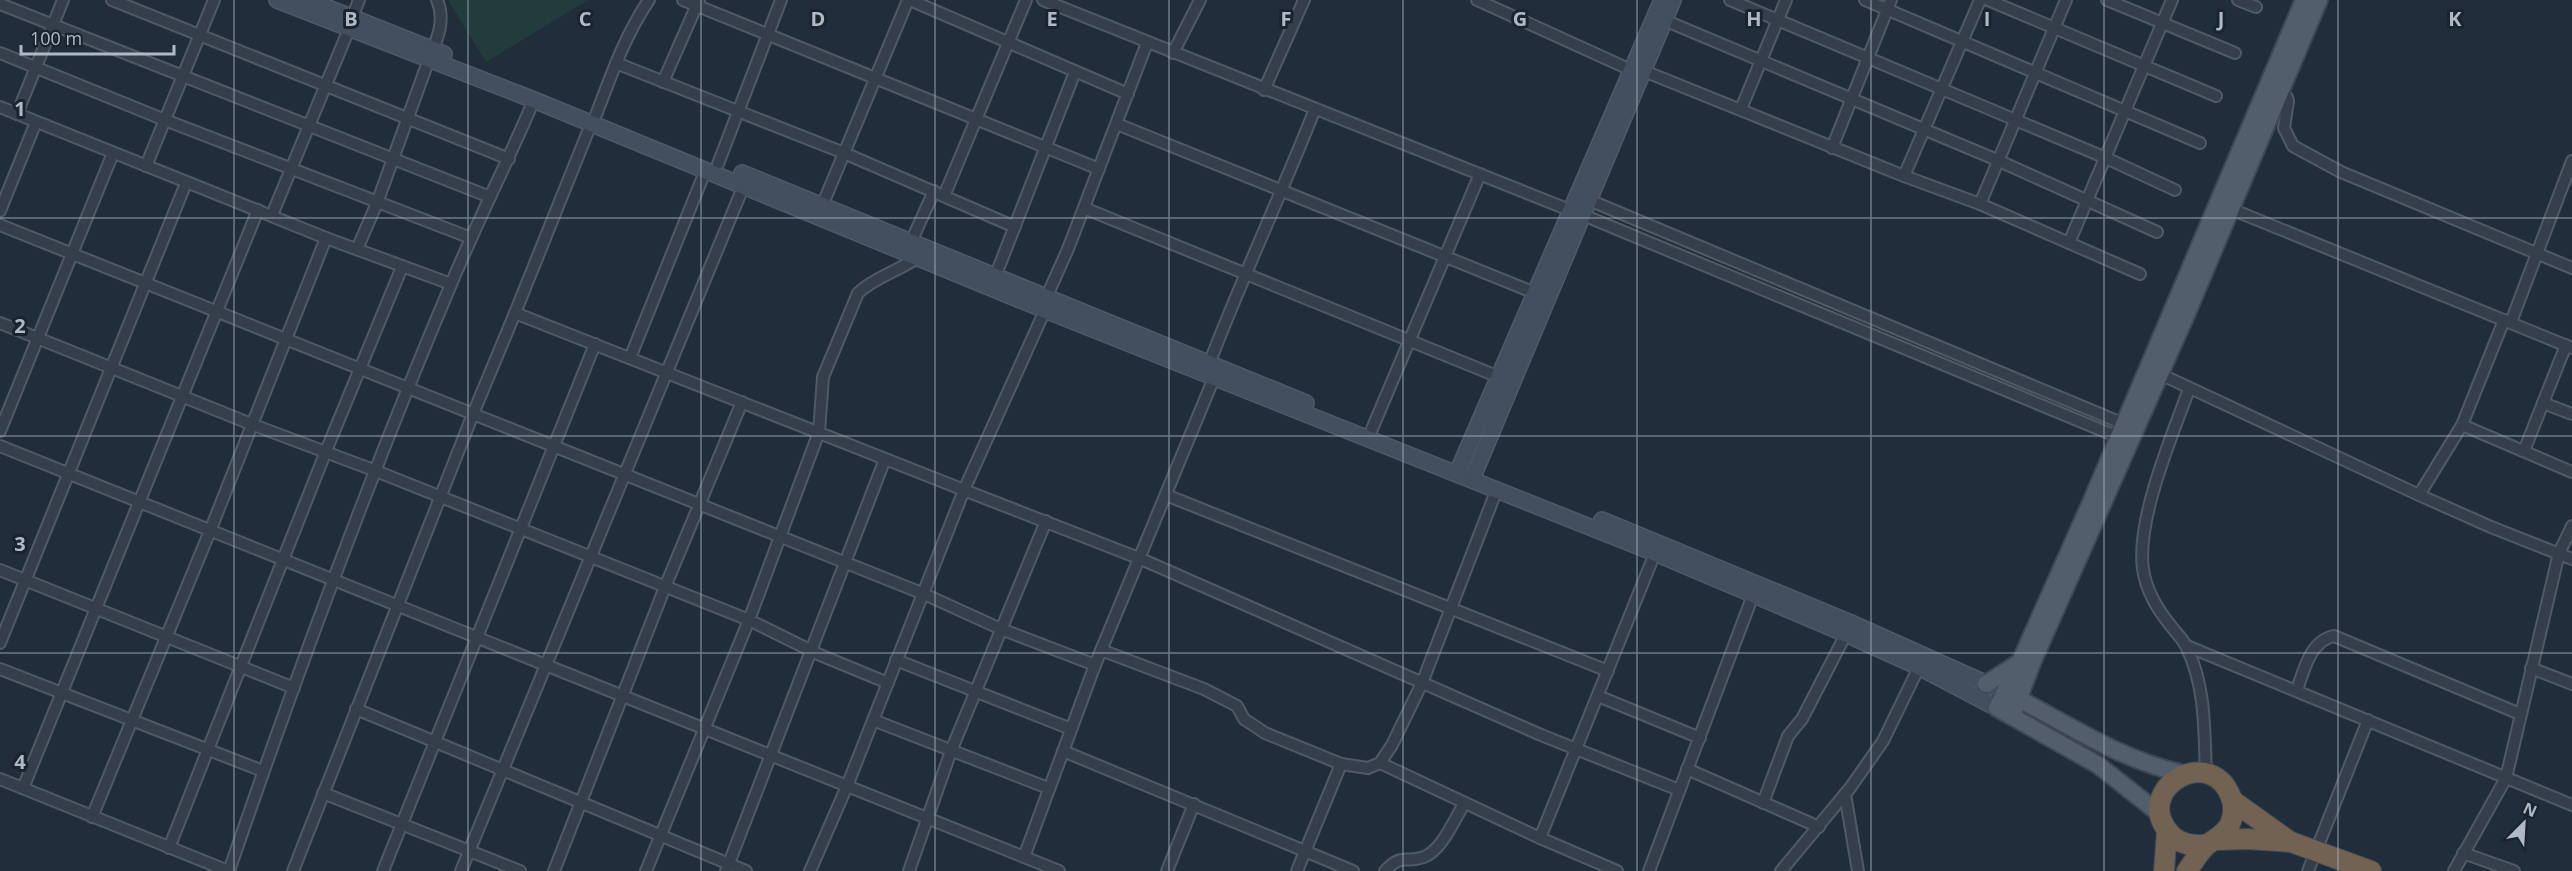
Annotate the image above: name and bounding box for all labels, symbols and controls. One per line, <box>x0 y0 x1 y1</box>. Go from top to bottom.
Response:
text: B <box>344 5 358 32</box>
text: C <box>579 5 592 32</box>
text: D <box>811 5 825 32</box>
text: E <box>1046 5 1058 32</box>
text: F <box>1281 5 1291 32</box>
text: G <box>1513 5 1527 32</box>
text: H <box>1746 5 1762 32</box>
text: I <box>1984 5 1990 32</box>
text: J <box>2216 5 2224 32</box>
text: K <box>2448 5 2462 32</box>
scale bar <box>21 18 174 56</box>
text: 100 m <box>30 26 82 50</box>
text: 1 <box>14 95 26 122</box>
text: 2 <box>14 312 26 339</box>
text: 3 <box>14 530 26 557</box>
text: 4 <box>14 748 26 775</box>
north arrow <box>2494 793 2554 853</box>
text: N <box>2520 797 2541 822</box>

